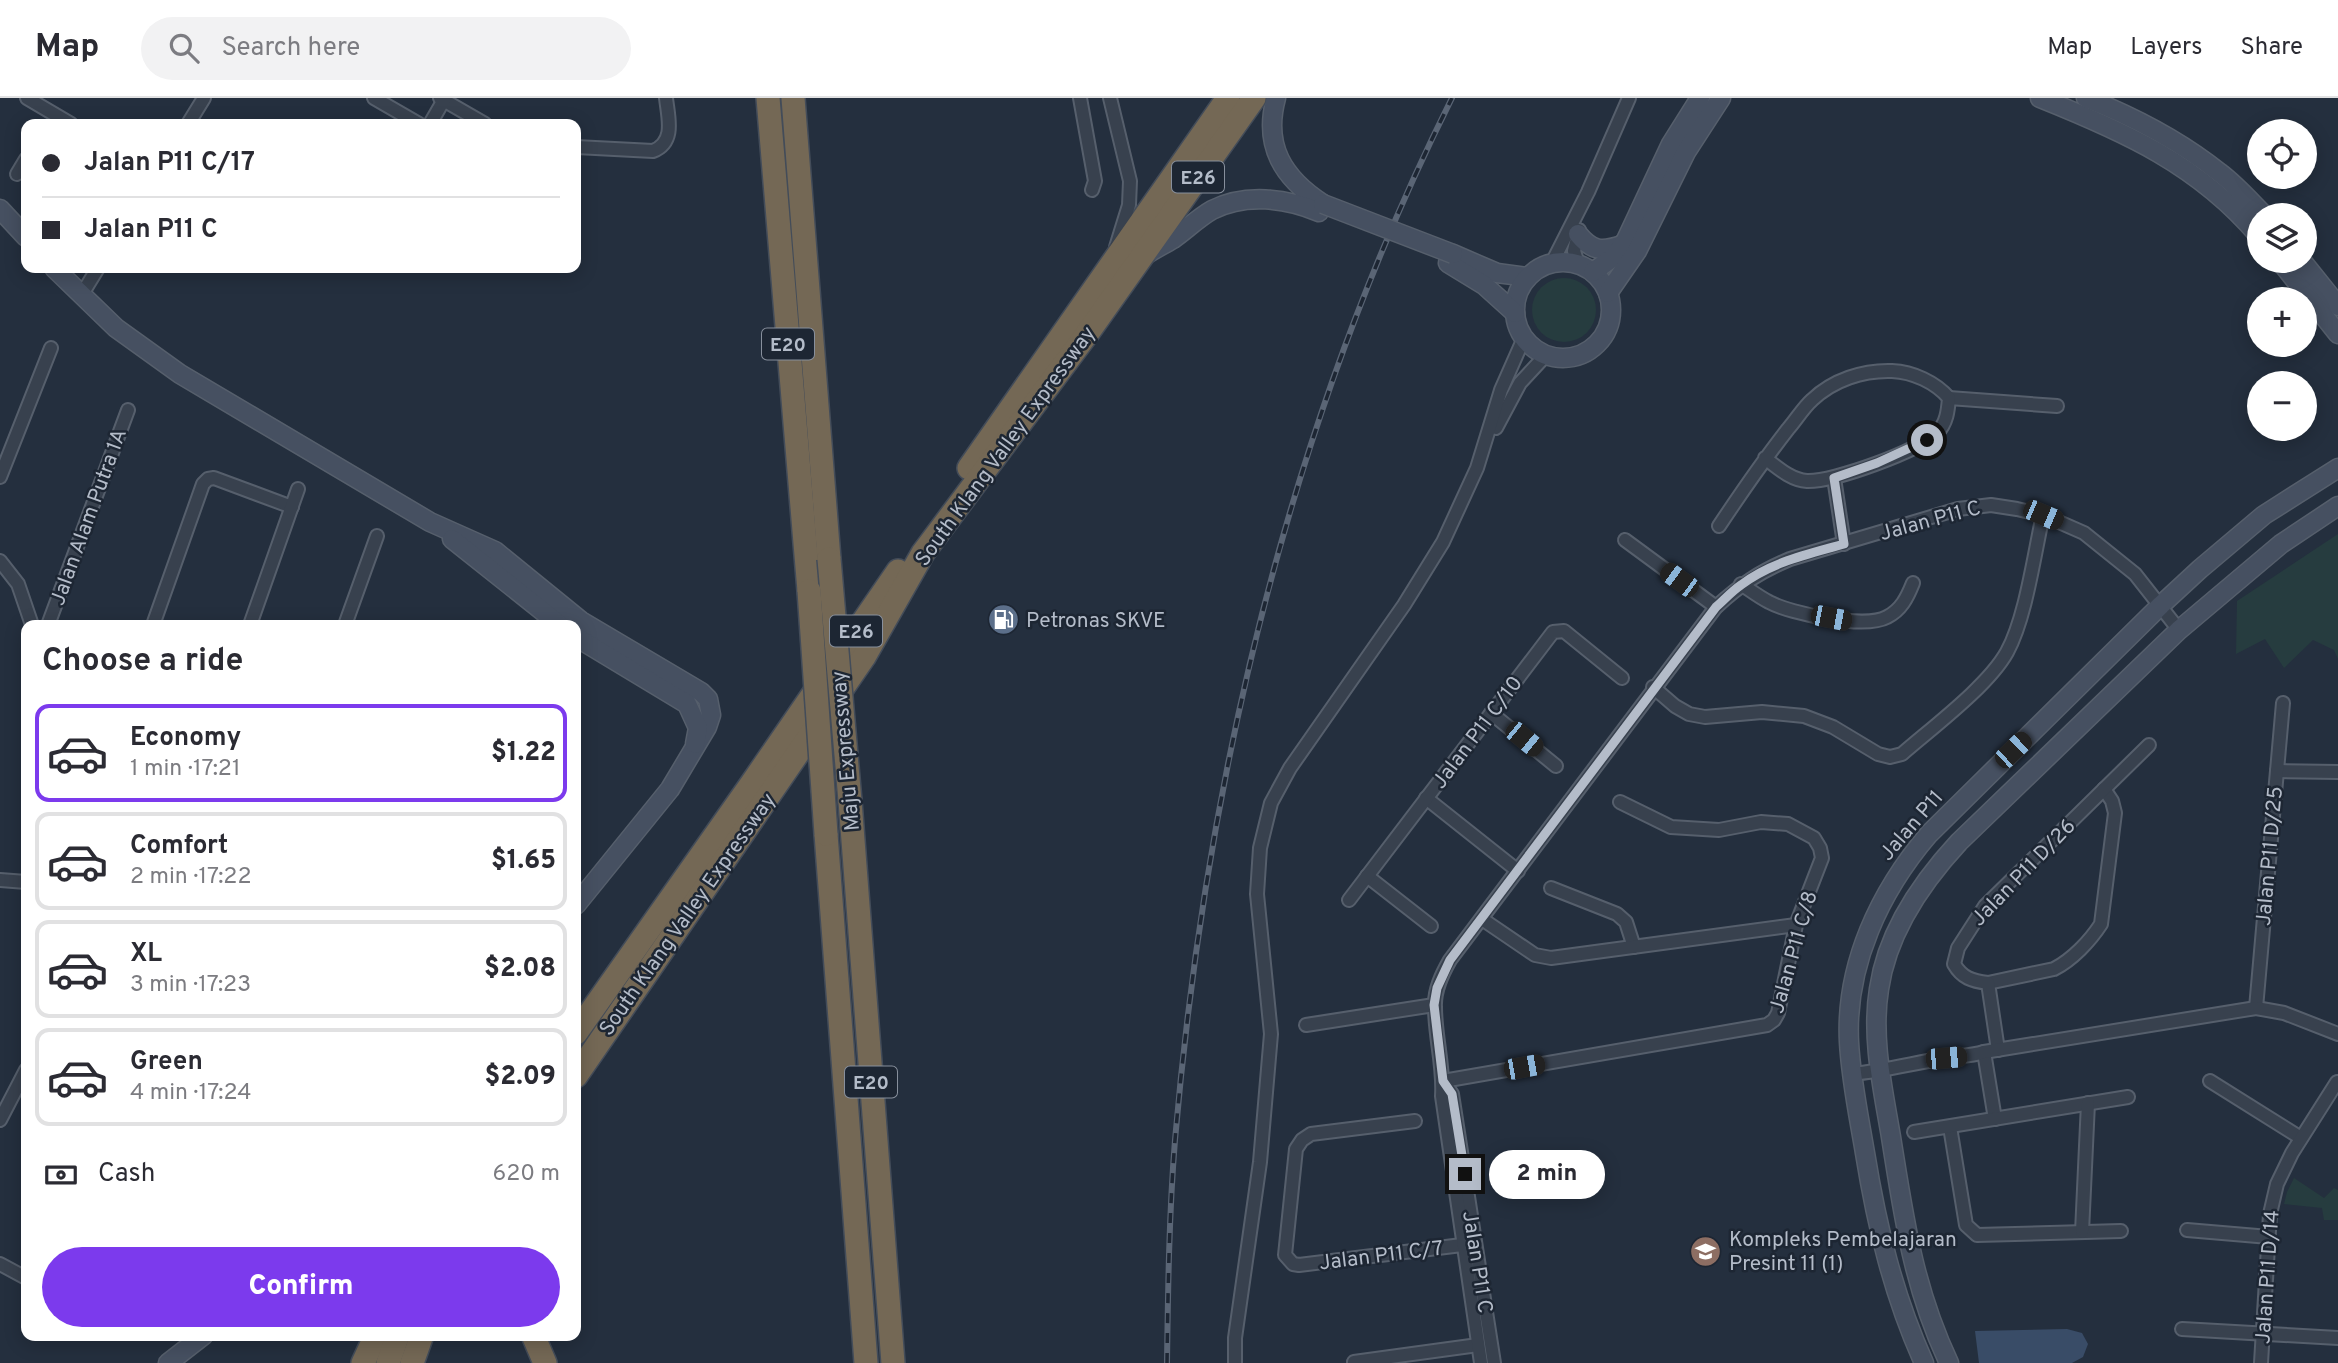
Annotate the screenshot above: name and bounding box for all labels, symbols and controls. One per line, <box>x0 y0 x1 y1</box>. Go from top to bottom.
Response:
search box <box>141 17 631 80</box>
text: Map <box>35 27 99 69</box>
icon: search <box>165 29 203 67</box>
text: Search here <box>221 32 360 65</box>
text: Map <box>2047 33 2092 63</box>
text: Layers <box>2130 33 2202 63</box>
text: Share <box>2240 33 2303 63</box>
map controls <box>2247 119 2317 441</box>
button: locate <box>2247 119 2317 189</box>
text: Jalan P11 C/17 <box>84 147 255 180</box>
road number: E26 <box>1172 162 1224 192</box>
button: layers <box>2247 203 2317 273</box>
text: Jalan P11 C <box>84 214 218 247</box>
button: + <box>2247 287 2317 357</box>
street label: South Klang Valley Expressway <box>910 321 1102 572</box>
road number: E20 <box>762 328 814 360</box>
button: − <box>2247 371 2317 441</box>
route start <box>1911 424 1943 456</box>
street label: Jalan Alam Putra 1A <box>45 425 134 610</box>
street label: Jalan P11 C <box>1877 495 1984 548</box>
car <box>2020 497 2067 533</box>
car <box>1656 559 1703 601</box>
fuel station icon: Petronas SKVE <box>986 603 1020 637</box>
car <box>1809 604 1854 632</box>
place label: Petronas SKVE <box>1026 608 1166 635</box>
road number: E26 <box>830 616 882 646</box>
text: Choose a ride <box>42 642 243 682</box>
street label: Maju Expressway <box>826 670 867 832</box>
street label: Jalan P11 C/10 <box>1427 671 1530 795</box>
car <box>1502 718 1547 760</box>
icon: car <box>46 722 109 785</box>
text: Economy <box>130 722 241 755</box>
car <box>1991 728 2036 772</box>
text: $1.22 <box>491 737 556 770</box>
text: 1 min · 17:21 <box>130 755 240 784</box>
street label: Jalan P11 <box>1874 785 1950 867</box>
street label: Jalan P11 D/25 <box>2251 785 2290 927</box>
street label: South Klang Valley Expressway <box>594 788 783 1042</box>
street label: Jalan P11 D/26 <box>1966 813 2082 933</box>
icon: car <box>46 830 109 893</box>
text: Comfort <box>130 830 228 863</box>
text: $1.65 <box>491 845 556 878</box>
text: 2 min · 17:22 <box>130 863 251 892</box>
street label: Jalan P11 C/8 <box>1764 888 1825 1017</box>
icon: car <box>46 938 109 1001</box>
text: XL <box>130 938 162 971</box>
text: $2.08 <box>484 953 556 986</box>
text: 3 min · 17:23 <box>130 971 251 1000</box>
icon: car <box>46 1046 109 1109</box>
text: Green <box>130 1046 203 1079</box>
car <box>1925 1046 1968 1070</box>
car <box>1502 1053 1547 1081</box>
text: $2.09 <box>484 1061 556 1094</box>
road number: E20 <box>845 1066 897 1098</box>
text: 4 min · 17:24 <box>130 1079 252 1108</box>
callout: 2 min <box>1490 1150 1605 1198</box>
icon: cash <box>42 1156 80 1194</box>
text: Cash <box>98 1158 155 1191</box>
route end <box>1449 1158 1481 1190</box>
text: 620 m <box>493 1160 560 1189</box>
text: 2 min <box>1517 1160 1577 1189</box>
street label: Jalan P11 C <box>1455 1209 1498 1315</box>
street label: Jalan P11 D/14 <box>2250 1209 2287 1345</box>
place label: Kompleks Pembelajaran Presint 11 (1) <box>1729 1227 1957 1278</box>
school or university icon: Kompleks Pembelajaran Presint 11 (1) <box>1689 1234 1723 1268</box>
street label: Jalan P11 C/7 <box>1318 1235 1445 1277</box>
button: Confirm <box>42 1247 560 1327</box>

